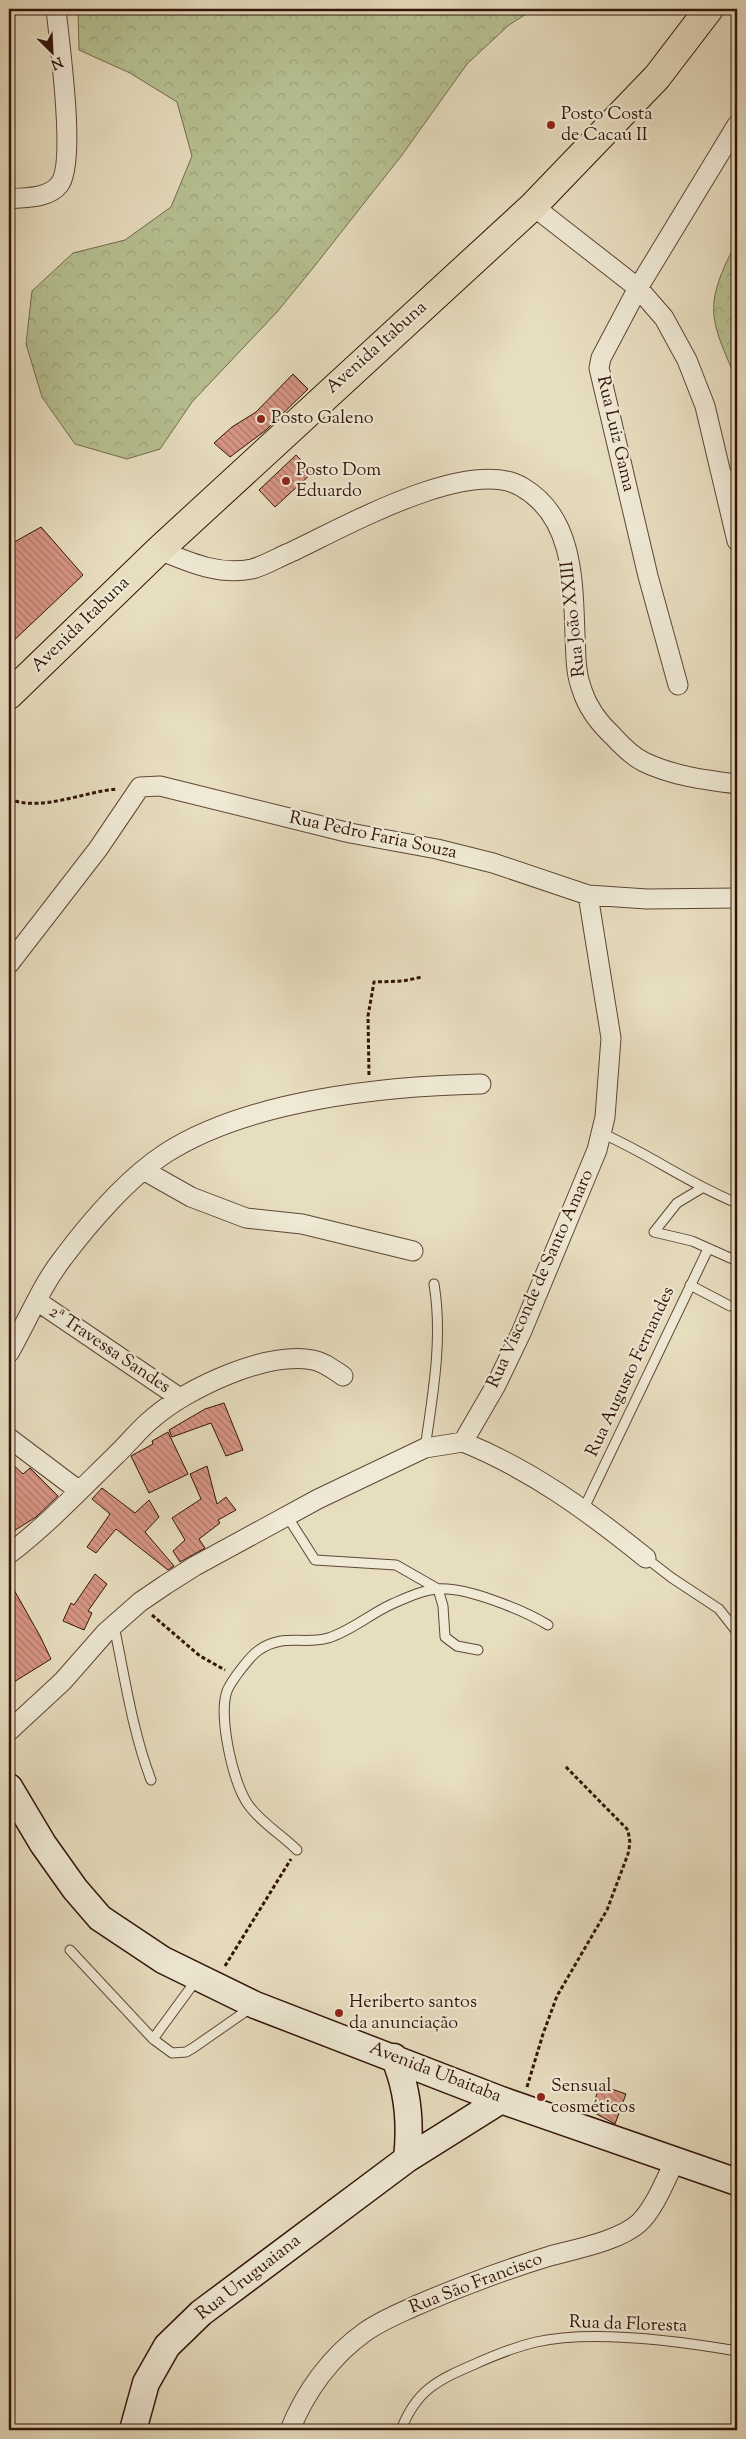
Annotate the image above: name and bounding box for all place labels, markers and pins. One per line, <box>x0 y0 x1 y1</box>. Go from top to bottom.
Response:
place label: Posto Costa de Cacau II <box>561 102 653 149</box>
marker: Posto Costa de Cacau II <box>545 119 557 131</box>
place label: Posto Galeno <box>271 406 374 432</box>
marker: Posto Galeno <box>255 413 267 425</box>
place label: Posto Dom Eduardo <box>296 458 381 505</box>
marker: Posto Dom Eduardo <box>280 475 292 487</box>
place label: Heriberto santos da anunciação <box>349 1990 477 2037</box>
marker: Heriberto santos da anunciação <box>333 2007 345 2019</box>
place label: Sensual cosméticos <box>551 2074 635 2121</box>
marker: Sensual cosméticos <box>535 2091 547 2103</box>

